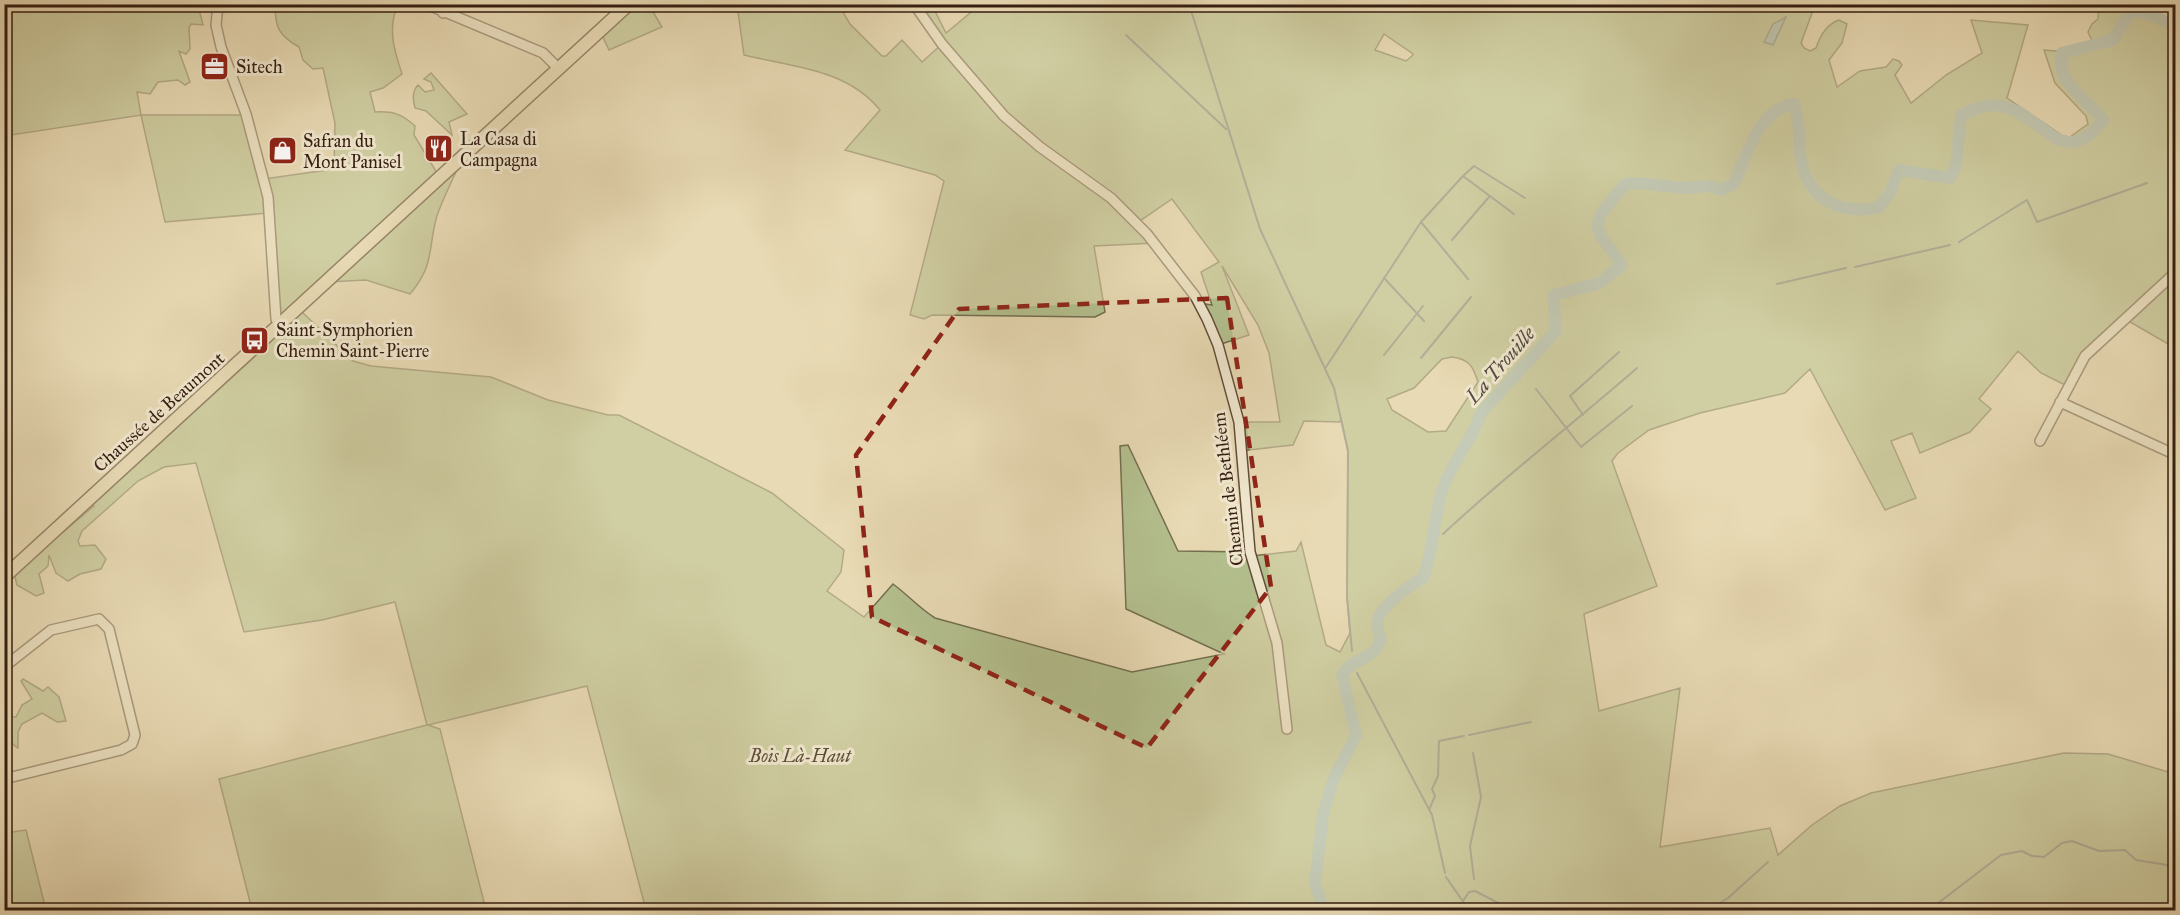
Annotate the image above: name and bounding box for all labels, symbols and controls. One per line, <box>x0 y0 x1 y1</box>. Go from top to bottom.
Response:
office icon: Sitech <box>199 51 231 83</box>
place label: Sitech <box>236 56 283 78</box>
place label: La Casa di Campagna <box>460 128 538 172</box>
place label: Safran du Mont Panisel <box>303 130 402 173</box>
restaurant icon: La Casa di Campagna <box>423 133 455 165</box>
shop icon: Safran du Mont Panisel <box>266 135 298 167</box>
place label: Saint-Symphorien Chemin Saint-Pierre <box>276 319 429 362</box>
water label: La Trouille <box>1460 322 1540 409</box>
bus stop icon: Saint-Symphorien Chemin Saint-Pierre <box>239 324 271 356</box>
street label: Chaussée de Beaumont <box>89 347 230 477</box>
street label: Chemin de Bethléem <box>1208 411 1248 567</box>
park label: Bois Là-Haut <box>748 745 852 767</box>

